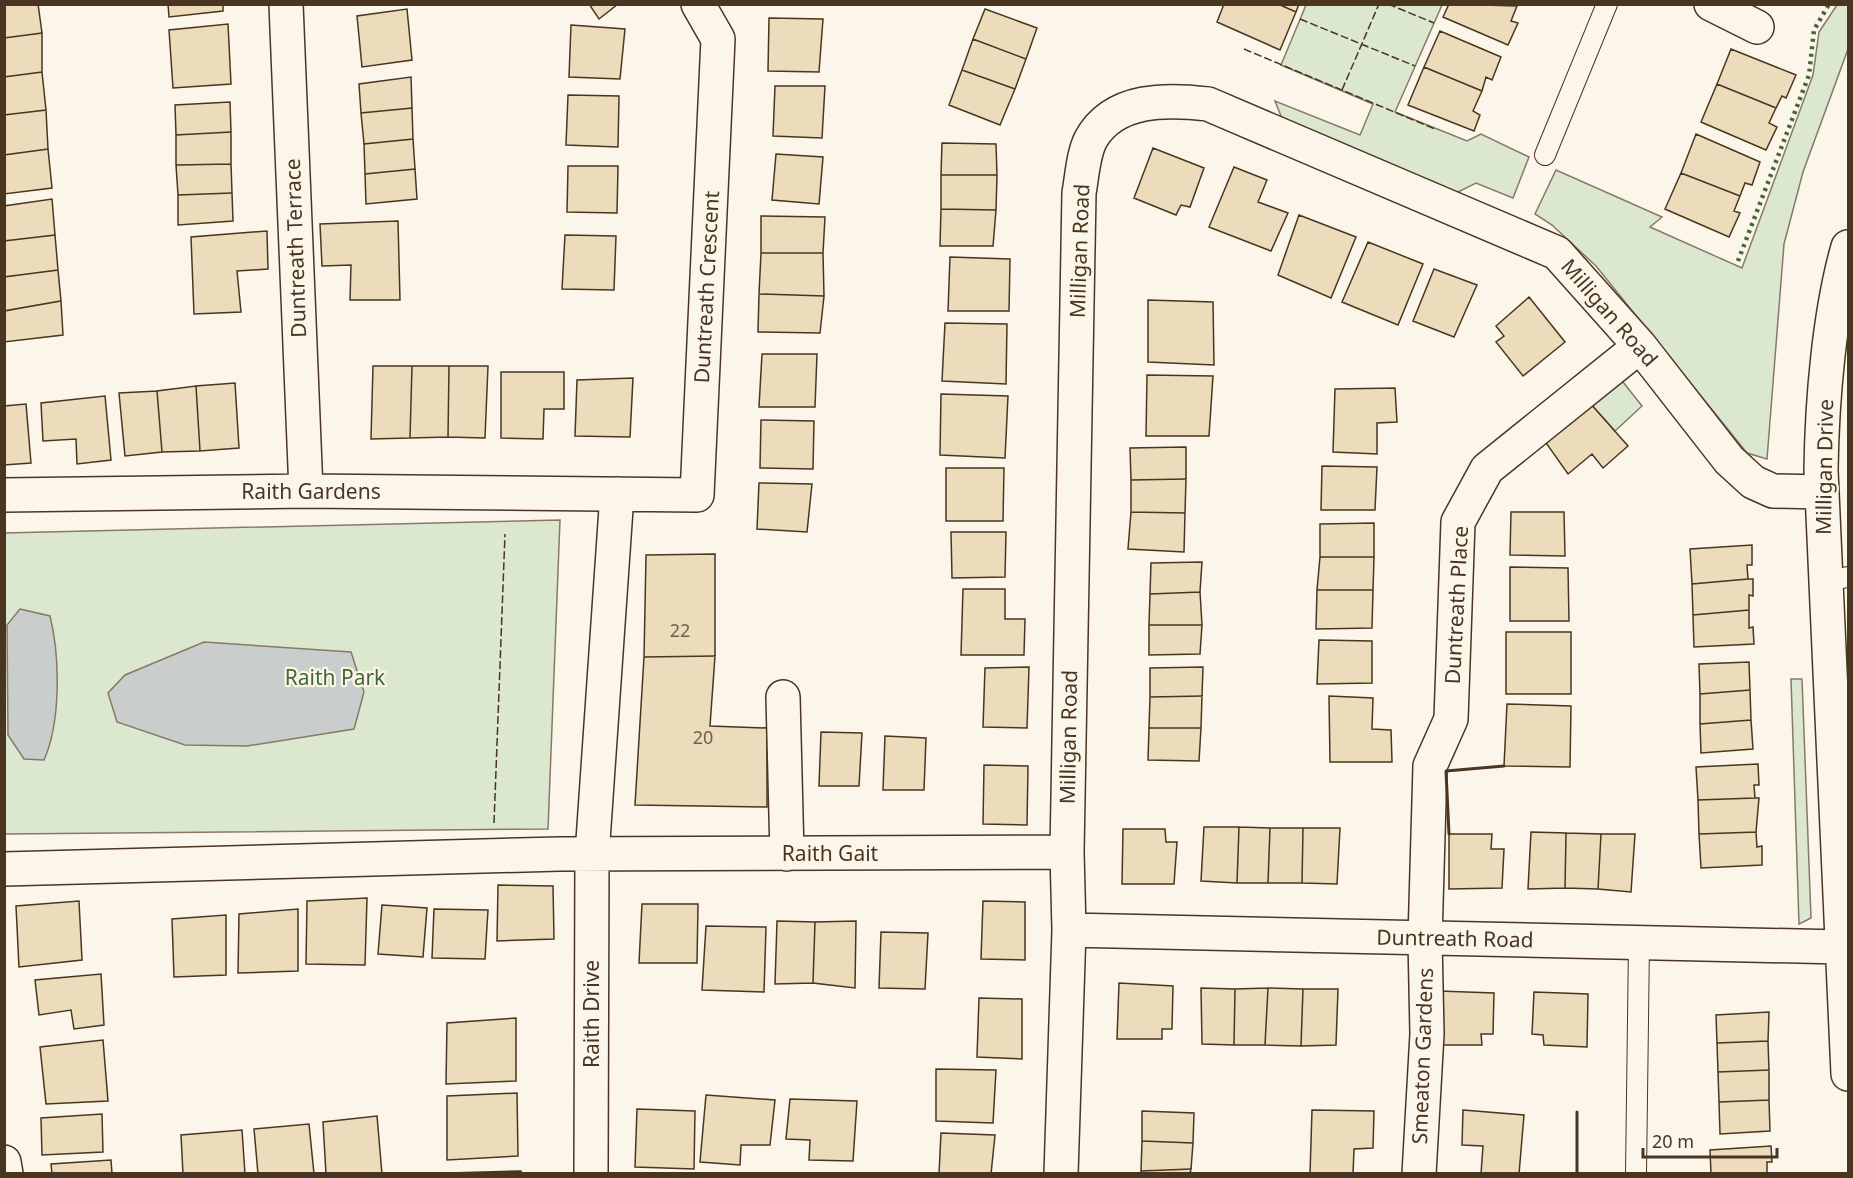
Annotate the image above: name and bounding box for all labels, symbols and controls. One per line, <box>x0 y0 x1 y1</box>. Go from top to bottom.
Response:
street label: Duntreath Terrace <box>278 158 312 338</box>
street label: Milligan Road <box>1063 183 1095 319</box>
street label: Duntreath Crescent <box>687 190 725 384</box>
street label: Milligan Road <box>1555 252 1664 372</box>
street label: Milligan Drive <box>1809 399 1839 535</box>
street label: Raith Gardens <box>241 477 381 505</box>
street label: Duntreath Place <box>1438 525 1474 685</box>
house number: 22 <box>670 618 690 642</box>
park label: Raith Park <box>285 663 386 691</box>
street label: Milligan Road <box>1053 670 1083 804</box>
house number: 20 <box>693 725 713 749</box>
street label: Raith Gait <box>782 839 879 867</box>
street label: Duntreath Road <box>1376 923 1534 953</box>
street label: Raith Drive <box>577 960 605 1068</box>
street label: Smeaton Gardens <box>1405 967 1439 1145</box>
scale bar <box>1643 1121 1776 1159</box>
text: 20 m <box>1652 1129 1694 1153</box>

